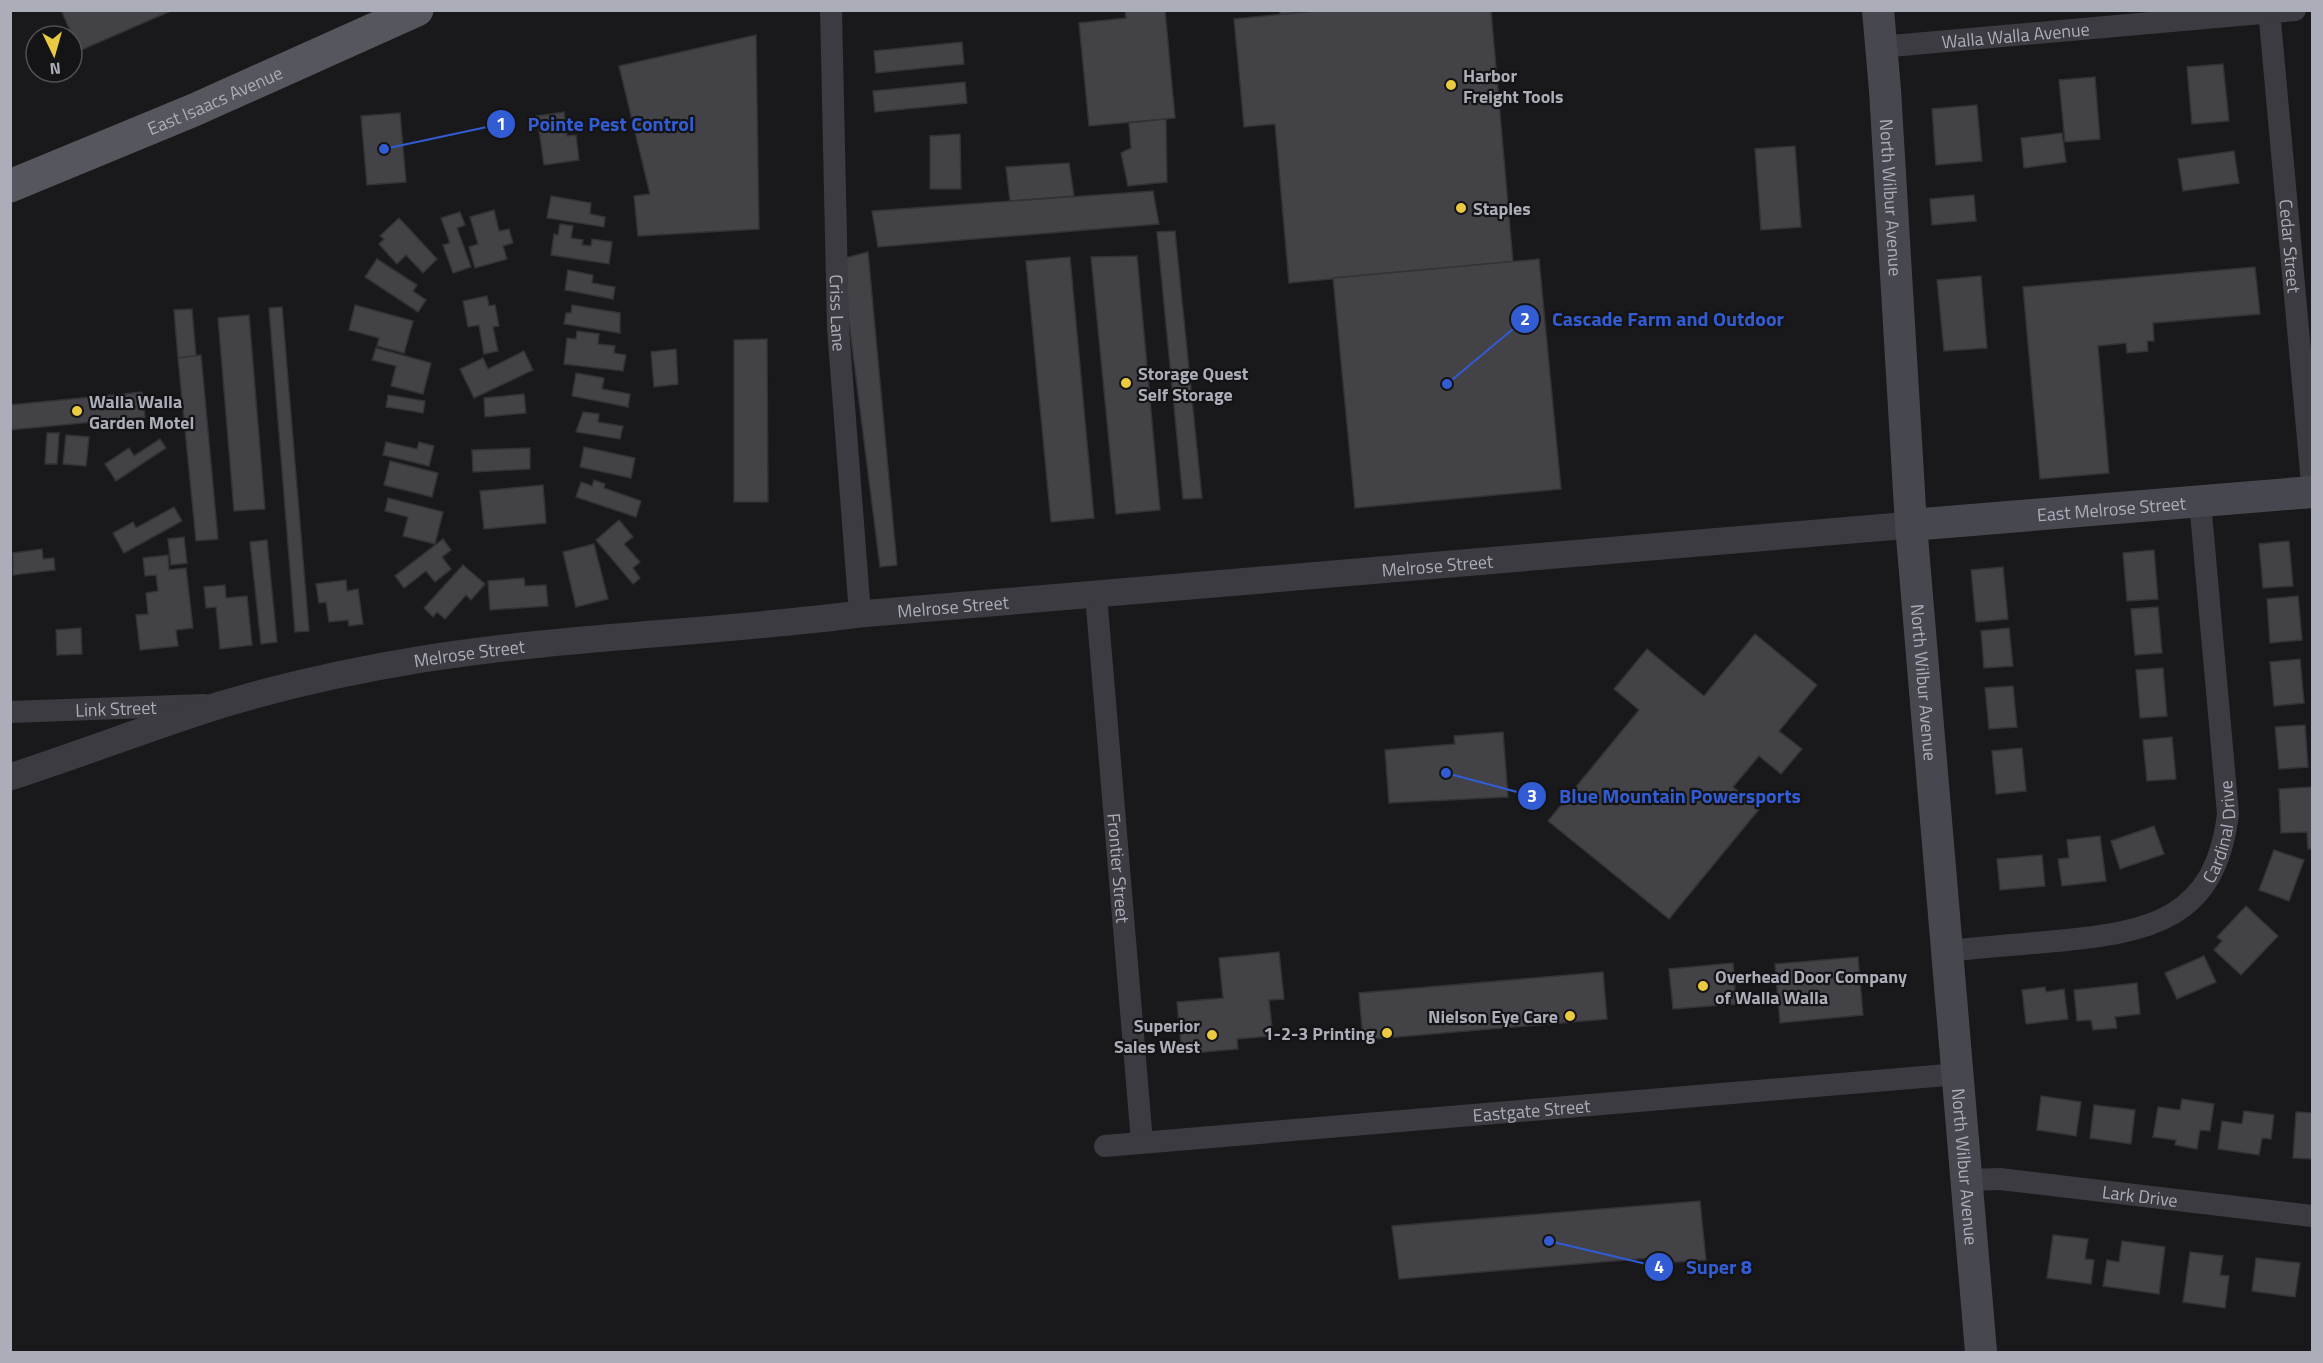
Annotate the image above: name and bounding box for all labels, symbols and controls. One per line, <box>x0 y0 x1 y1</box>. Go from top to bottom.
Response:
street label: Walla Walla Avenue <box>1940 15 2091 55</box>
north arrow <box>24 24 84 84</box>
text: N <box>49 57 62 81</box>
street label: East Isaacs Avenue <box>143 59 287 141</box>
place label: Harbor Freight Tools <box>1463 62 1564 110</box>
marker: Harbor Freight Tools <box>1444 78 1458 92</box>
callout: Pointe Pest Control <box>486 105 707 143</box>
text: Pointe Pest Control <box>528 108 694 139</box>
text: 1 <box>496 110 506 137</box>
street label: North Wilbur Avenue <box>1873 118 1910 277</box>
place label: Staples <box>1473 195 1531 222</box>
street label: Cedar Street <box>2273 198 2308 295</box>
marker: Staples <box>1454 201 1468 215</box>
street label: Criss Lane <box>823 274 853 352</box>
callout: Cascade Farm and Outdoor <box>1510 300 1796 338</box>
text: Cascade Farm and Outdoor <box>1552 303 1785 334</box>
text: 2 <box>1520 305 1530 332</box>
place label: Storage Quest Self Storage <box>1138 360 1249 408</box>
marker: Storage Quest Self Storage <box>1119 376 1133 390</box>
place label: Walla Walla Garden Motel <box>89 388 194 436</box>
marker: Walla Walla Garden Motel <box>70 404 84 418</box>
street label: East Melrose Street <box>2036 489 2188 528</box>
street label: Melrose Street <box>1380 547 1495 583</box>
street label: Melrose Street <box>896 588 1010 624</box>
street label: North Wilbur Avenue <box>1904 603 1944 762</box>
street label: Melrose Street <box>412 632 527 674</box>
street label: Link Street <box>75 693 158 723</box>
callout: Blue Mountain Powersports <box>1517 777 1813 815</box>
street label: Cardinal Drive <box>2195 779 2242 888</box>
text: Blue Mountain Powersports <box>1559 780 1801 811</box>
text: 3 <box>1527 782 1537 809</box>
street label: Frontier Street <box>1101 812 1137 925</box>
place label: Overhead Door Company of Walla Walla <box>1715 963 1907 1011</box>
marker: Overhead Door Company of Walla Walla <box>1696 979 1710 993</box>
place label: Nielson Eye Care <box>1428 1003 1558 1030</box>
marker: Nielson Eye Care <box>1563 1009 1577 1023</box>
place label: Superior Sales West <box>1114 1012 1200 1060</box>
place label: 1-2-3 Printing <box>1263 1020 1375 1047</box>
marker: 1-2-3 Printing <box>1380 1026 1394 1040</box>
marker: Superior Sales West <box>1205 1028 1219 1042</box>
street label: North Wilbur Avenue <box>1945 1087 1985 1246</box>
street label: Eastgate Street <box>1472 1092 1592 1128</box>
street label: Lark Drive <box>2101 1178 2179 1213</box>
callout: Super 8 <box>1644 1248 1764 1286</box>
text: Super 8 <box>1686 1251 1752 1282</box>
text: 4 <box>1654 1253 1664 1280</box>

